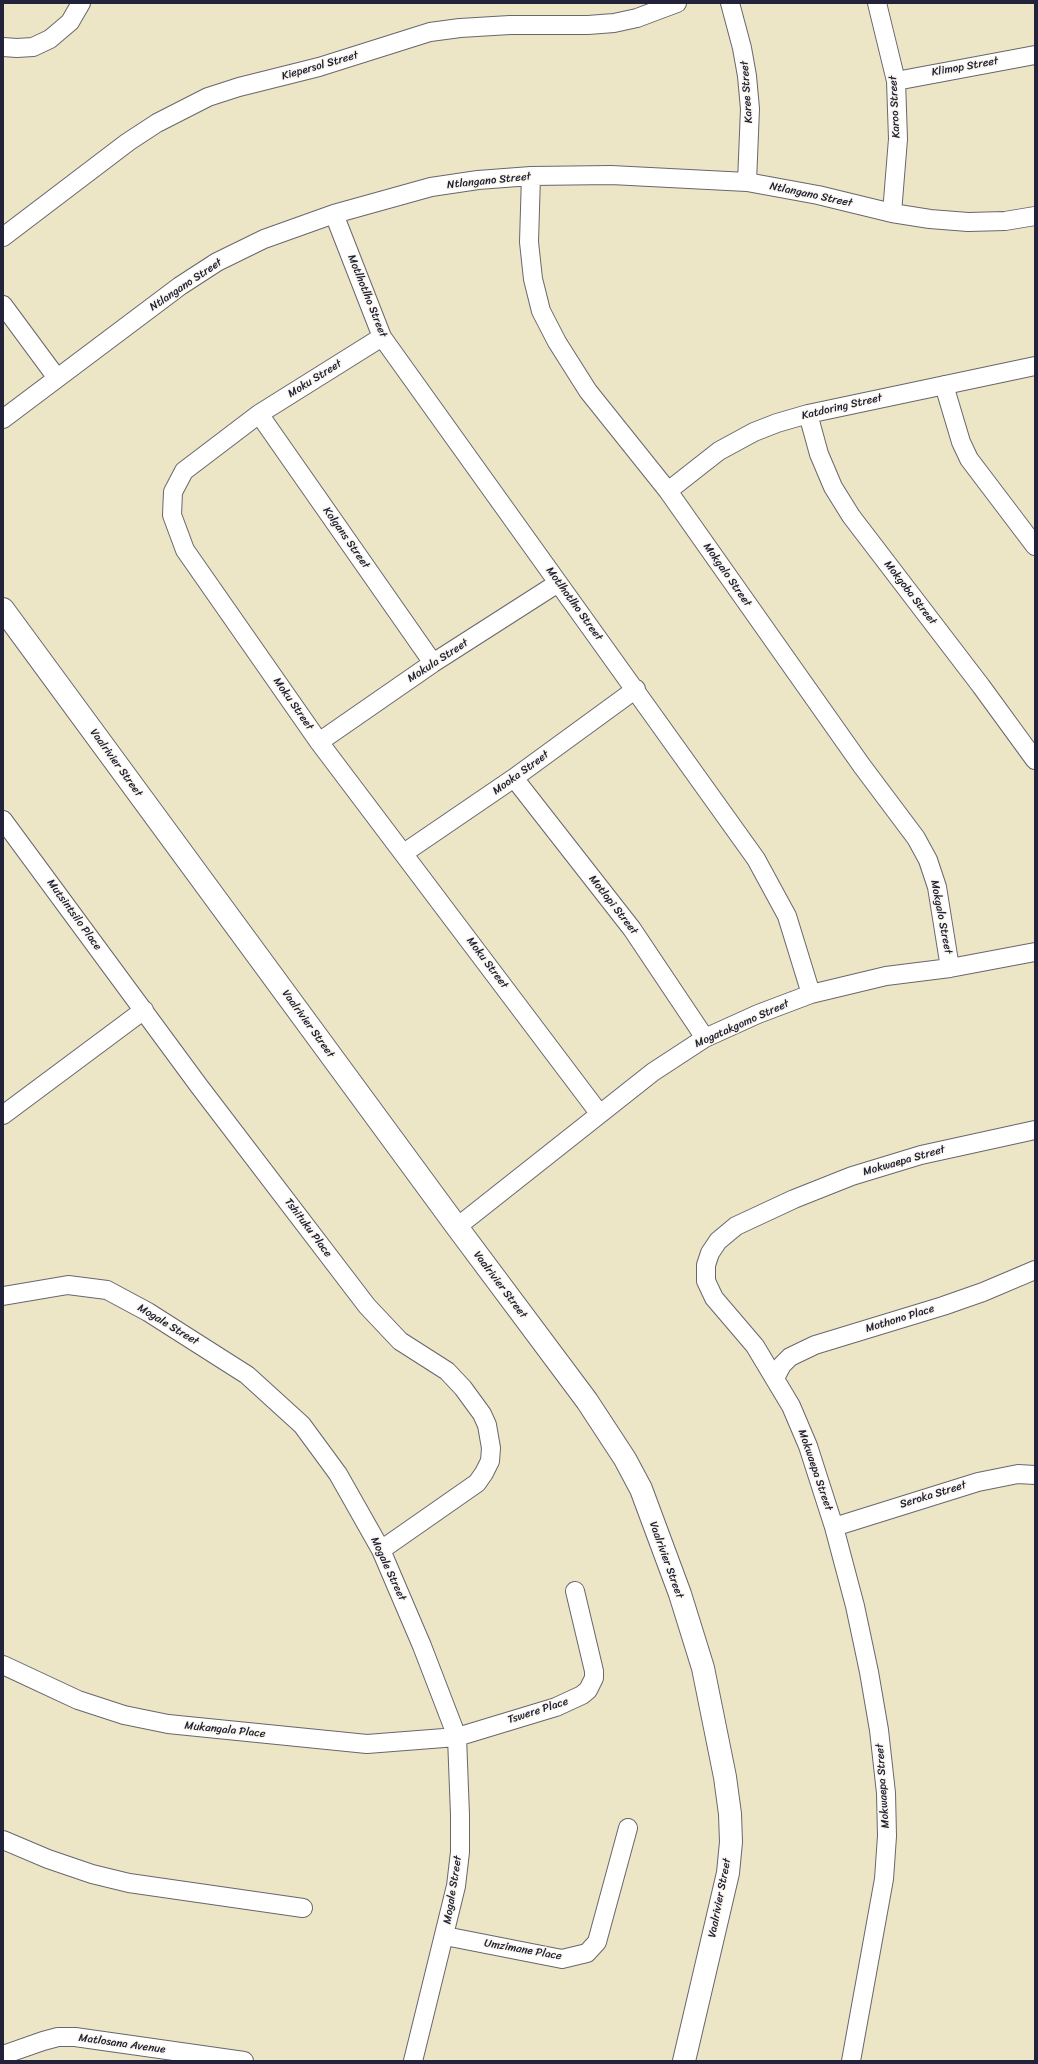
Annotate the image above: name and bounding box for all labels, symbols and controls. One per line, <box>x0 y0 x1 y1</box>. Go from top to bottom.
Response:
street label: Kiepersol Street <box>280 49 360 83</box>
street label: Klimop Street <box>931 55 999 79</box>
street label: Karee Street <box>738 60 756 124</box>
street label: Karoo Street <box>887 75 903 139</box>
street label: Ntlangano Street <box>446 170 532 192</box>
street label: Ntlangano Street <box>768 180 854 210</box>
street label: Motlhotlho Street <box>344 253 390 339</box>
street label: Ntlangano Street <box>147 256 225 314</box>
street label: Moku Street <box>286 357 344 401</box>
street label: Katdoring Street <box>800 391 884 423</box>
street label: Kolgans Street <box>320 505 372 571</box>
street label: Mokgalo Street <box>700 541 754 609</box>
street label: Mokgoba Street <box>881 558 939 628</box>
street label: Motlhotlho Street <box>543 565 605 643</box>
street label: Mokula Street <box>405 636 471 686</box>
street label: Moku Street <box>270 675 316 733</box>
street label: Vaalrivier Street <box>87 727 145 799</box>
street label: Mooka Street <box>490 748 552 798</box>
street label: Motlopi Street <box>586 873 640 937</box>
street label: Mutsintsilo Place <box>44 877 104 953</box>
street label: Mokgalo Street <box>927 879 955 955</box>
street label: Moku Street <box>463 935 511 991</box>
street label: Vaalrivier Street <box>279 988 337 1060</box>
street label: Mogatakgomo Street <box>693 997 791 1051</box>
street label: Mokwaepa Street <box>861 1143 947 1179</box>
street label: Tshituku Place <box>282 1196 334 1260</box>
street label: Vaalrivier Street <box>470 1249 530 1321</box>
street label: Mogale Street <box>135 1302 201 1348</box>
street label: Mothono Place <box>864 1302 936 1336</box>
street label: Mokwaepa Street <box>795 1428 835 1512</box>
street label: Seroka Street <box>898 1479 968 1511</box>
street label: Vaalrivier Street <box>646 1520 686 1600</box>
street label: Mogale Street <box>367 1535 409 1603</box>
street label: Tswere Place <box>506 1695 570 1727</box>
street label: Mukangala Place <box>184 1719 266 1741</box>
street label: Mokwaepa Street <box>873 1743 893 1829</box>
street label: Mogale Street <box>441 1855 465 1925</box>
street label: Vaalrivier Street <box>706 1857 734 1939</box>
street label: Umzimane Place <box>483 1937 563 1963</box>
street label: Matlosana Avenue <box>78 2031 166 2057</box>

